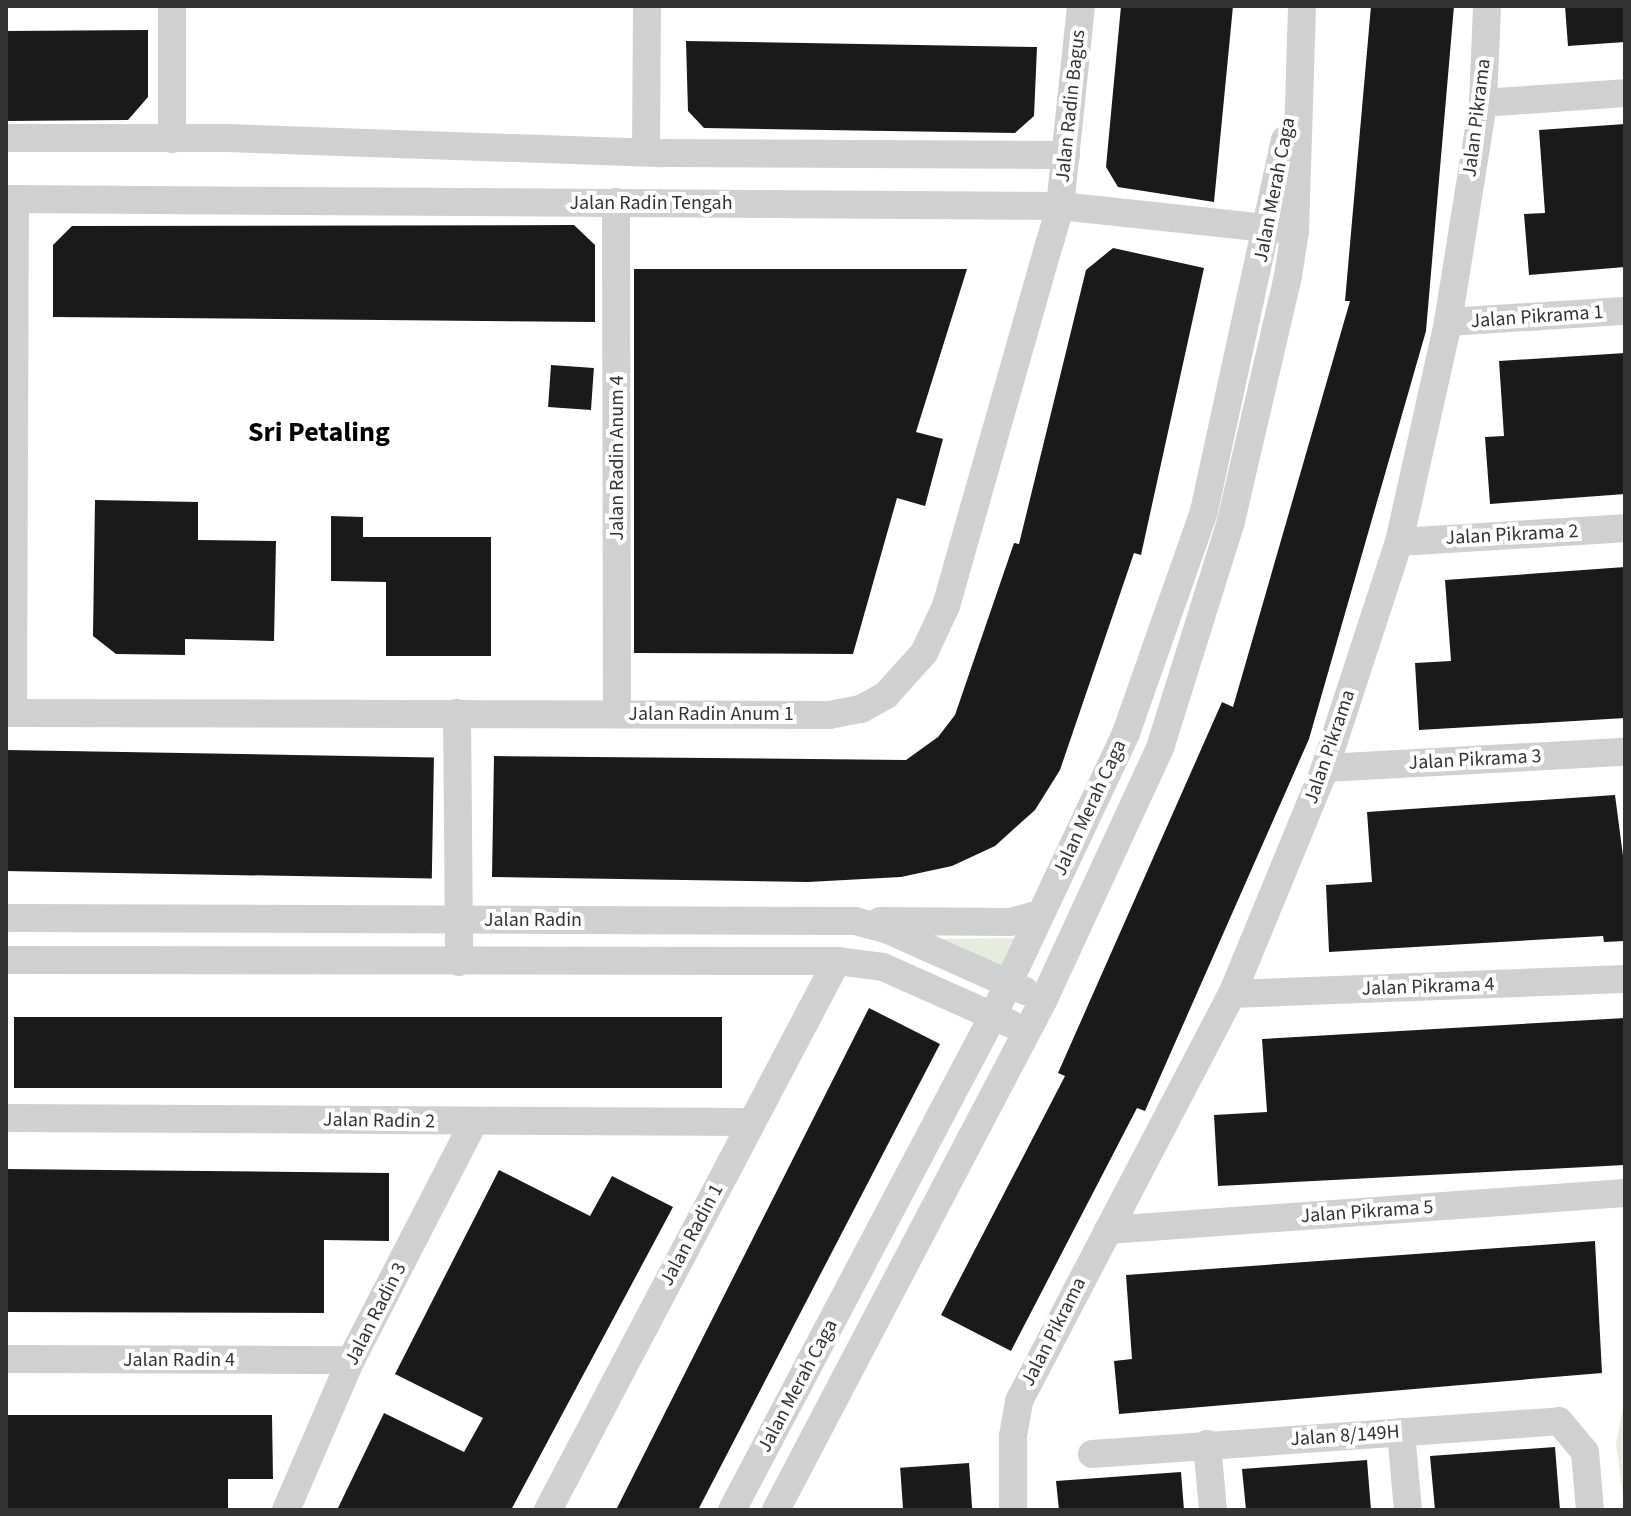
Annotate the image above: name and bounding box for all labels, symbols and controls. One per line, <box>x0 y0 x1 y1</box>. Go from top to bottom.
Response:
street label: Jalan Radin Bagus <box>1051 29 1091 183</box>
street label: Jalan Pikrama <box>1458 57 1496 179</box>
street label: Jalan Merah Caga <box>1249 116 1301 264</box>
street label: Jalan Radin Tengah <box>569 191 733 215</box>
street label: Jalan Pikrama 1 <box>1470 300 1604 334</box>
street label: Jalan Radin Anum 4 <box>605 375 629 541</box>
district label: Sri Petaling <box>248 415 390 449</box>
street label: Jalan Pikrama 2 <box>1445 520 1579 550</box>
street label: Jalan Pikrama <box>1299 687 1361 807</box>
street label: Jalan Radin Anum 1 <box>628 702 794 726</box>
street label: Jalan Merah Caga <box>1048 736 1132 880</box>
street label: Jalan Pikrama 3 <box>1408 745 1542 775</box>
street label: Jalan Radin <box>484 908 582 932</box>
street label: Jalan Pikrama 4 <box>1361 973 1495 1001</box>
street label: Jalan Radin 2 <box>323 1108 435 1134</box>
street label: Jalan Radin 1 <box>655 1180 729 1290</box>
street label: Jalan Pikrama 5 <box>1300 1195 1434 1229</box>
street label: Jalan Radin 3 <box>340 1259 412 1369</box>
street label: Jalan Pikrama <box>1016 1273 1092 1391</box>
street label: Jalan Merah Caga <box>753 1315 843 1457</box>
street label: Jalan Radin 4 <box>123 1348 235 1372</box>
street label: Jalan 8/149H <box>1290 1420 1400 1452</box>

